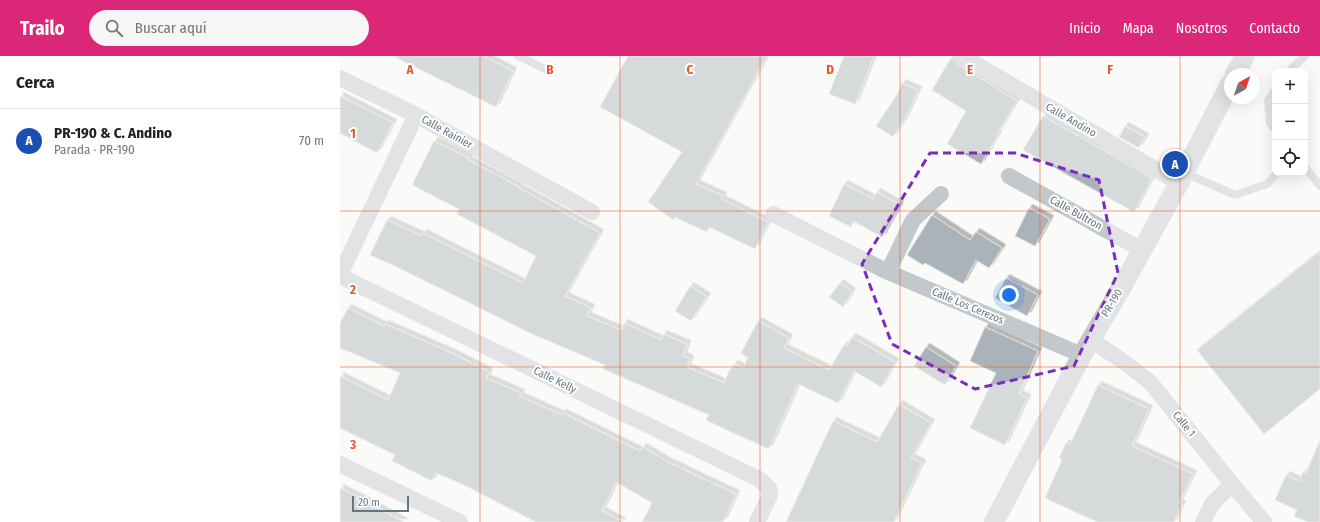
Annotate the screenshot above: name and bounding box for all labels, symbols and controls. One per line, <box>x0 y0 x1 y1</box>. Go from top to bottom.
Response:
search box <box>89 10 369 46</box>
text: Trailo <box>20 17 65 40</box>
icon: search <box>103 17 125 39</box>
text: Buscar aquí <box>135 19 207 37</box>
text: Inicio <box>1069 20 1101 37</box>
text: Mapa <box>1123 20 1154 37</box>
text: Nosotros <box>1176 20 1227 37</box>
text: Contacto <box>1249 20 1300 37</box>
text: A <box>405 62 414 77</box>
text: B <box>546 62 554 77</box>
text: C <box>687 62 694 77</box>
text: D <box>826 62 834 77</box>
text: E <box>967 62 973 77</box>
text: F <box>1107 62 1113 77</box>
north arrow <box>1224 68 1260 104</box>
map controls <box>1272 68 1308 176</box>
button: + <box>1272 68 1308 104</box>
text: Cerca <box>16 72 55 93</box>
street label: Calle Andino <box>1043 100 1099 140</box>
button: − <box>1272 104 1308 140</box>
street label: Calle Rainier <box>419 113 475 151</box>
text: PR-190 & C. Andino <box>54 124 172 142</box>
text: 1 <box>350 126 356 141</box>
text: A <box>25 133 33 148</box>
text: 70 m <box>299 133 324 148</box>
button: locate <box>1272 140 1308 176</box>
text: Parada · PR-190 <box>54 142 135 157</box>
pin: A <box>1162 149 1188 179</box>
street label: Calle Bultron <box>1048 193 1104 233</box>
text: 2 <box>349 282 356 297</box>
street label: Calle Los Cerezos <box>930 285 1006 327</box>
your location <box>999 285 1019 305</box>
street label: PR-190 <box>1099 287 1125 319</box>
street label: Calle Kelly <box>531 364 579 396</box>
street label: Calle 1 <box>1170 409 1198 439</box>
text: 3 <box>349 437 356 452</box>
scale bar <box>352 494 409 513</box>
text: 20 m <box>358 496 380 509</box>

